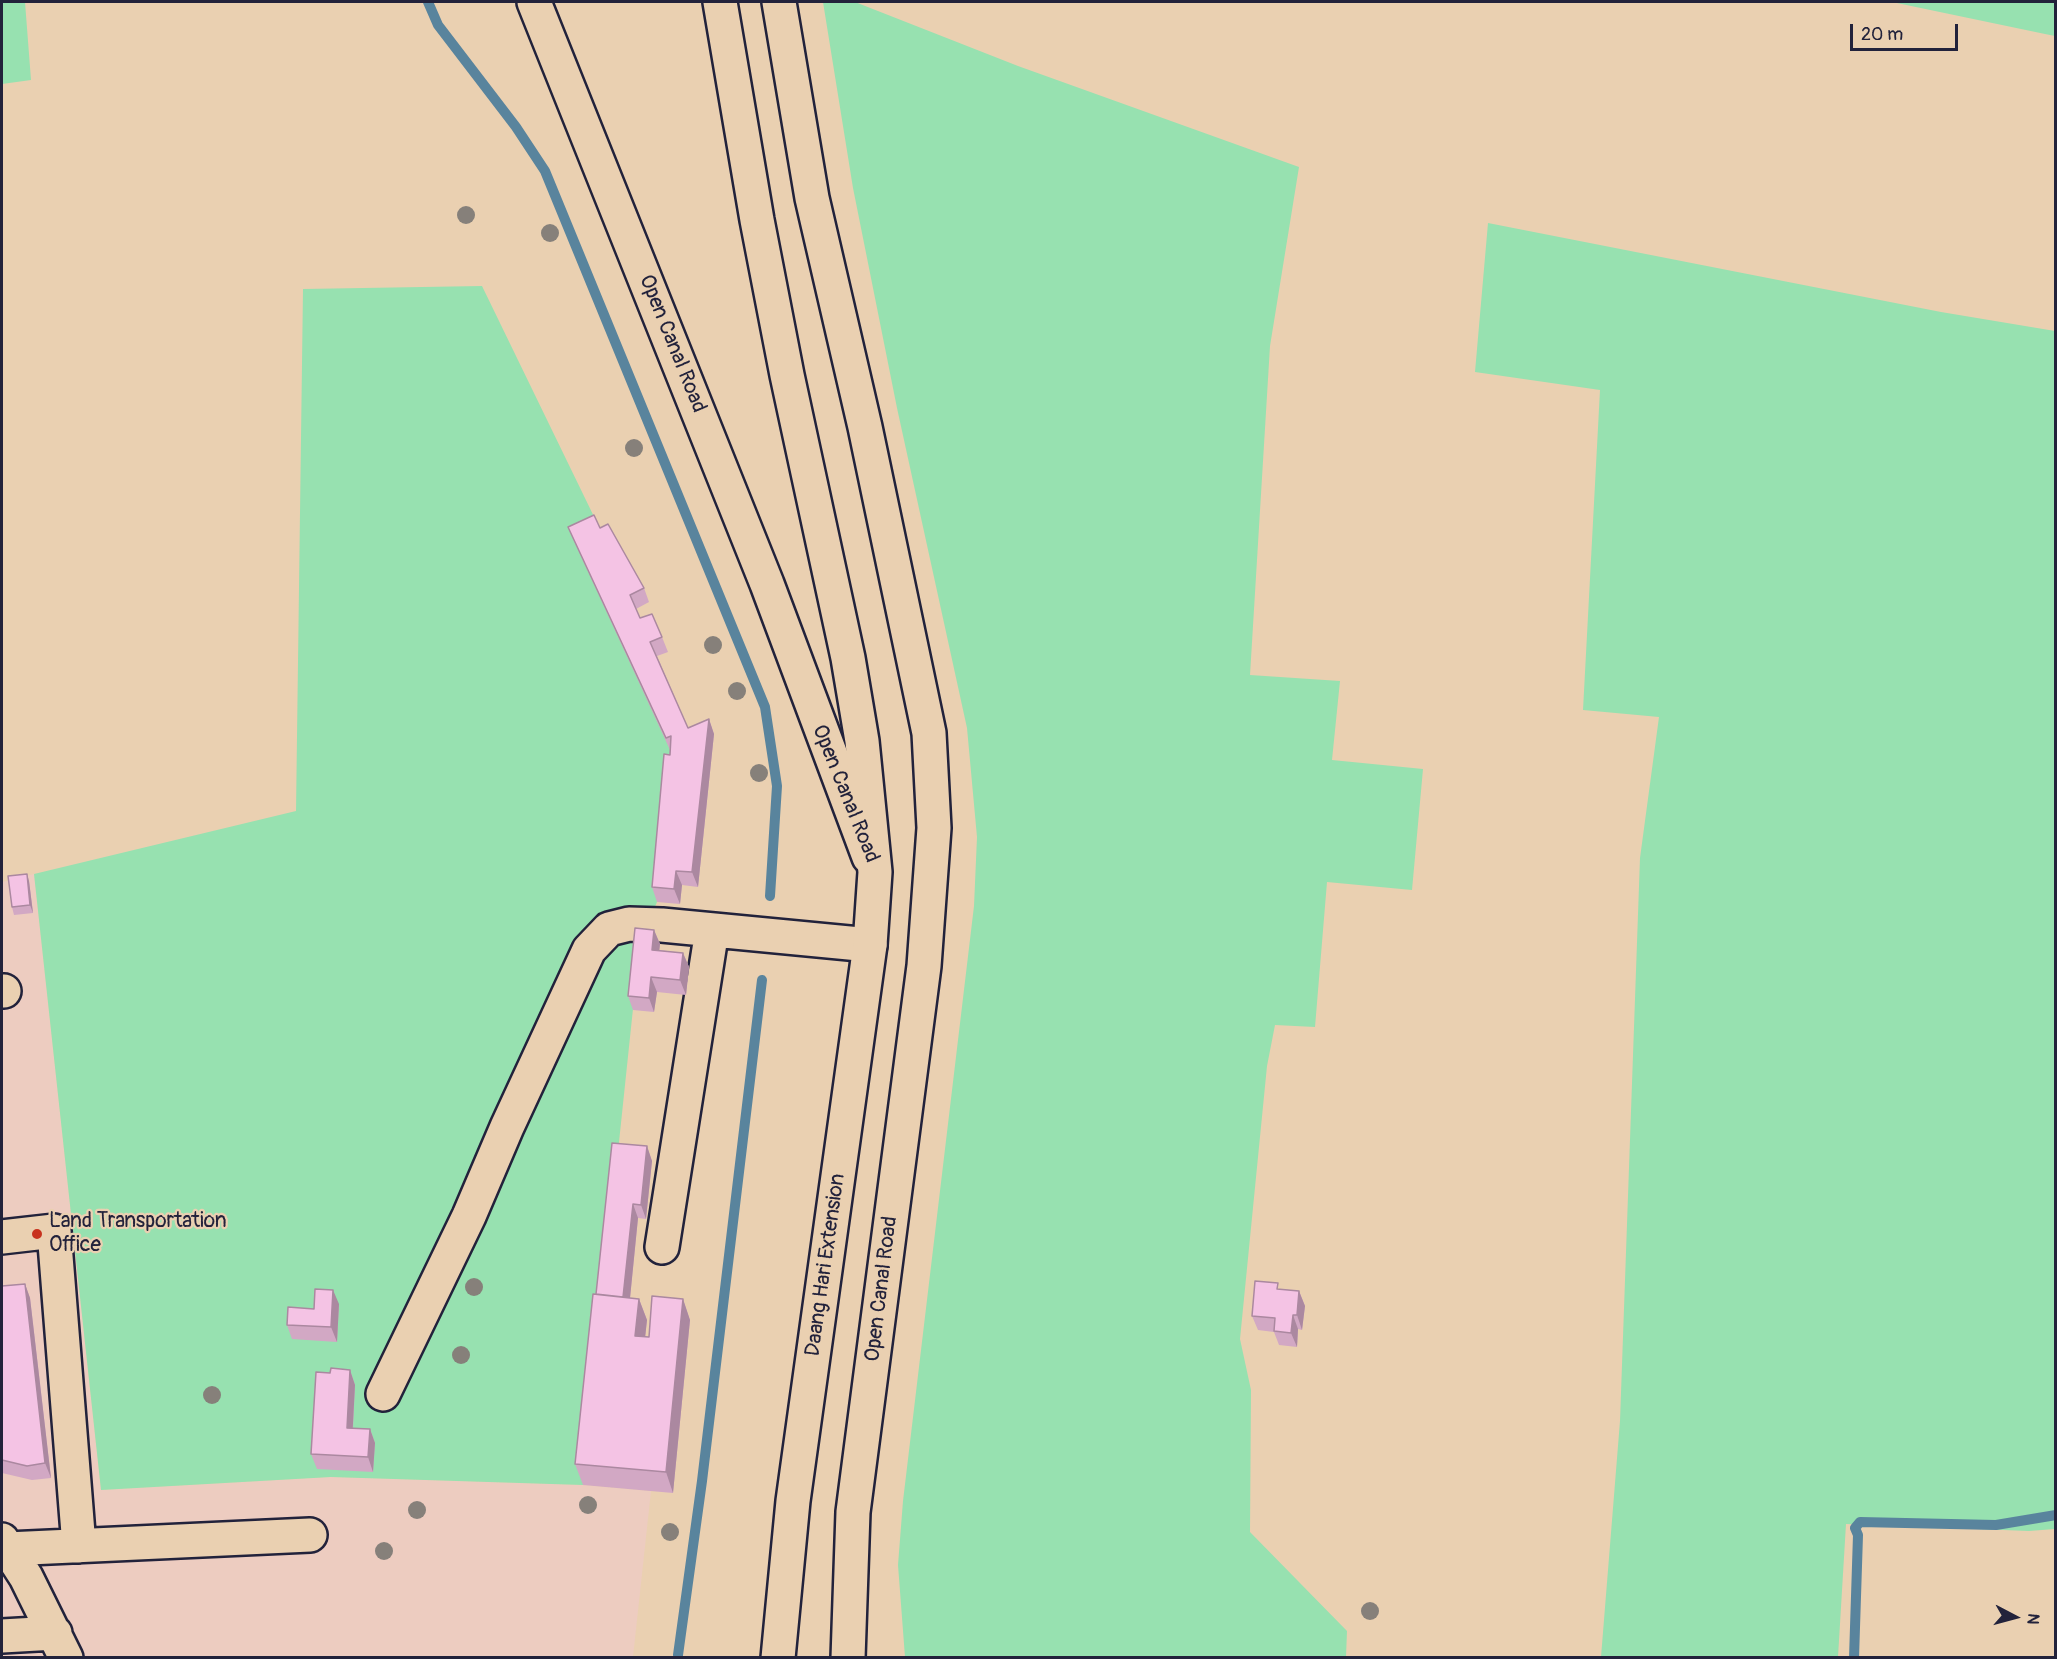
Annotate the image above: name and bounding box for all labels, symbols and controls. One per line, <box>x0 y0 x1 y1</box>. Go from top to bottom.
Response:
scale bar <box>1853 12 1961 50</box>
text: 20 m <box>1861 23 1903 46</box>
street label: Open Canal Road <box>633 271 711 417</box>
street label: Open Canal Road <box>806 721 884 867</box>
street label: Daang Hari Extension <box>801 1172 851 1358</box>
place label: Land Transportation Office <box>49 1209 227 1259</box>
street label: Open Canal Road <box>861 1215 903 1363</box>
marker: Land Transportation Office <box>30 1227 44 1241</box>
north arrow <box>1985 1587 2045 1647</box>
text: N <box>2022 1612 2043 1625</box>

